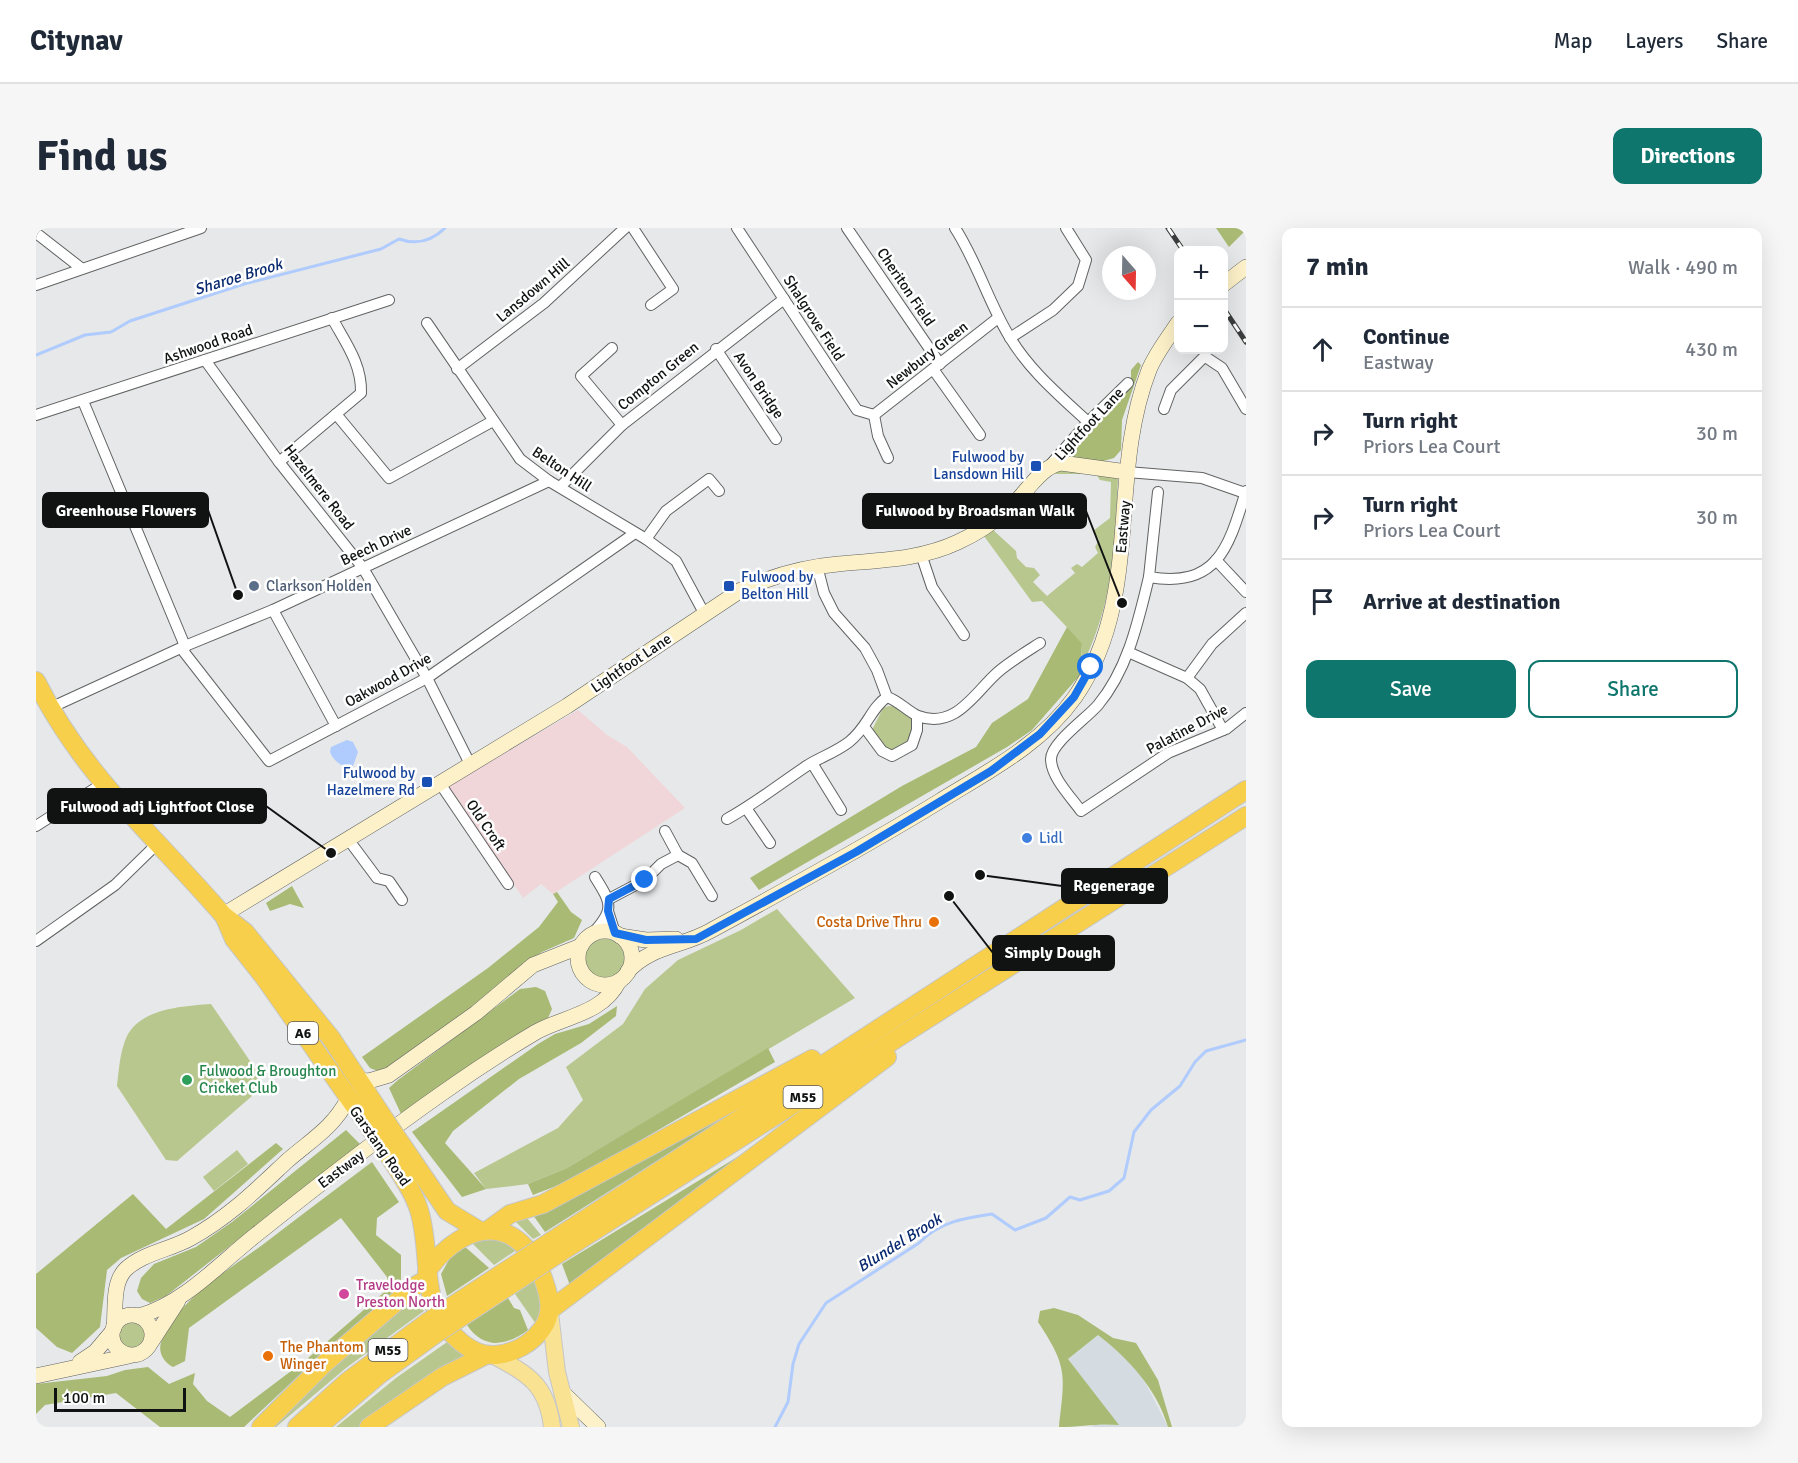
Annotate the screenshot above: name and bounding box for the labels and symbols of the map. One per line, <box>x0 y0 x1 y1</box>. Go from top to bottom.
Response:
street label: Cheriton Field <box>873 244 939 330</box>
north arrow <box>1102 246 1156 300</box>
water label: Sharoe Brook <box>192 254 287 300</box>
street label: Lansdown Hill <box>492 254 574 326</box>
street label: Shalgrove Field <box>780 272 848 364</box>
street label: Newbury Green <box>883 318 971 392</box>
street label: Ashwood Road <box>161 320 255 368</box>
street label: Compton Green <box>614 338 702 414</box>
street label: Avon Bridge <box>730 348 788 422</box>
street label: Lightfoot Lane <box>1051 384 1127 464</box>
street label: Hazelmere Road <box>280 441 358 533</box>
street label: Belton Hill <box>529 443 595 495</box>
place label: Fulwood by Lansdown Hill <box>933 448 1024 483</box>
marker: Fulwood by Lansdown Hill <box>1029 459 1043 473</box>
callout: Greenhouse Flowers <box>43 493 208 527</box>
callout: Fulwood by Broadsman Walk <box>863 494 1086 528</box>
street label: Eastway <box>1112 500 1134 554</box>
text: Greenhouse Flowers <box>56 501 196 521</box>
text: Fulwood by Broadsman Walk <box>875 501 1075 521</box>
street label: Beech Drive <box>338 521 414 569</box>
place label: Fulwood by Belton Hill <box>741 568 813 603</box>
place label: Clarkson Holden <box>266 577 372 595</box>
marker: Clarkson Holden <box>247 579 261 593</box>
marker: Fulwood by Belton Hill <box>722 579 736 593</box>
street label: Lightfoot Lane <box>587 630 675 696</box>
street label: Oakwood Drive <box>342 649 434 711</box>
route start <box>1077 653 1103 679</box>
street label: Palatine Drive <box>1143 700 1231 758</box>
place label: Fulwood by Hazelmere Rd <box>327 764 415 799</box>
marker: Fulwood by Hazelmere Rd <box>420 775 434 789</box>
callout: Fulwood adj Lightfoot Close <box>48 789 266 823</box>
street label: Old Croft <box>463 796 510 854</box>
text: Fulwood adj Lightfoot Close <box>60 797 254 817</box>
place label: Lidl <box>1039 829 1063 847</box>
marker: Lidl <box>1020 831 1034 845</box>
route end <box>631 866 657 892</box>
callout: Regenerage <box>1062 869 1167 903</box>
text: Regenerage <box>1073 876 1155 896</box>
place label: Costa Drive Thru <box>816 913 922 931</box>
marker: Costa Drive Thru <box>927 915 941 929</box>
callout: Simply Dough <box>993 936 1114 970</box>
text: Simply Dough <box>1005 943 1102 963</box>
road number: A6 <box>288 1022 318 1044</box>
place label: Fulwood & Broughton Cricket Club <box>199 1062 336 1097</box>
marker: Fulwood & Broughton Cricket Club <box>180 1073 194 1087</box>
road number: M55 <box>784 1086 822 1108</box>
street label: Garstang Road <box>346 1102 414 1190</box>
street label: Eastway <box>314 1146 368 1192</box>
water label: Blundel Brook <box>853 1208 947 1277</box>
place label: Travelodge Preston North <box>356 1276 445 1311</box>
marker: Travelodge Preston North <box>337 1287 351 1301</box>
place label: The Phantom Winger <box>280 1338 364 1373</box>
road number: M55 <box>368 1339 408 1361</box>
marker: The Phantom Winger <box>261 1349 275 1363</box>
scale bar <box>54 1385 186 1412</box>

